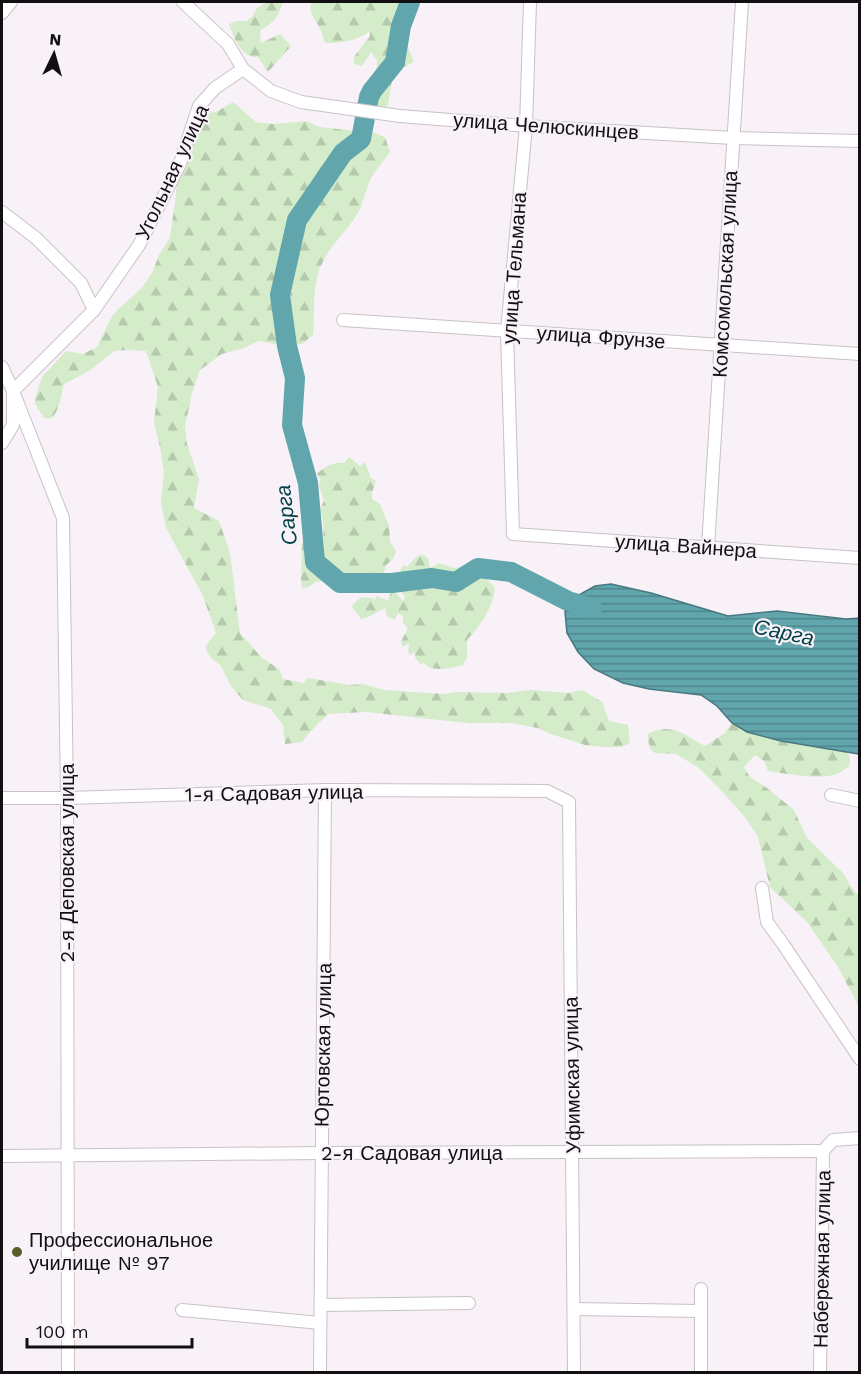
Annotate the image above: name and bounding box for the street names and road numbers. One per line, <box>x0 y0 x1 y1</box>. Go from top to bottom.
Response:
street label: Угольная улица <box>130 100 214 243</box>
street label: улица Челюскинцев <box>452 108 640 144</box>
street label: Комсомольская улица <box>708 169 742 378</box>
street label: улица Тельмана <box>497 190 531 345</box>
street label: улица Фрунзе <box>536 321 666 353</box>
street label: улица Вайнера <box>614 529 758 563</box>
street label: 2-я Деповская улица <box>55 763 79 963</box>
street label: 1-я Садовая улица <box>185 779 364 807</box>
street label: Юртовская улица <box>310 962 336 1127</box>
street label: Уфимская улица <box>559 995 585 1154</box>
street label: 2-я Садовая улица <box>321 1141 504 1165</box>
street label: Набережная улица <box>808 1169 836 1348</box>

